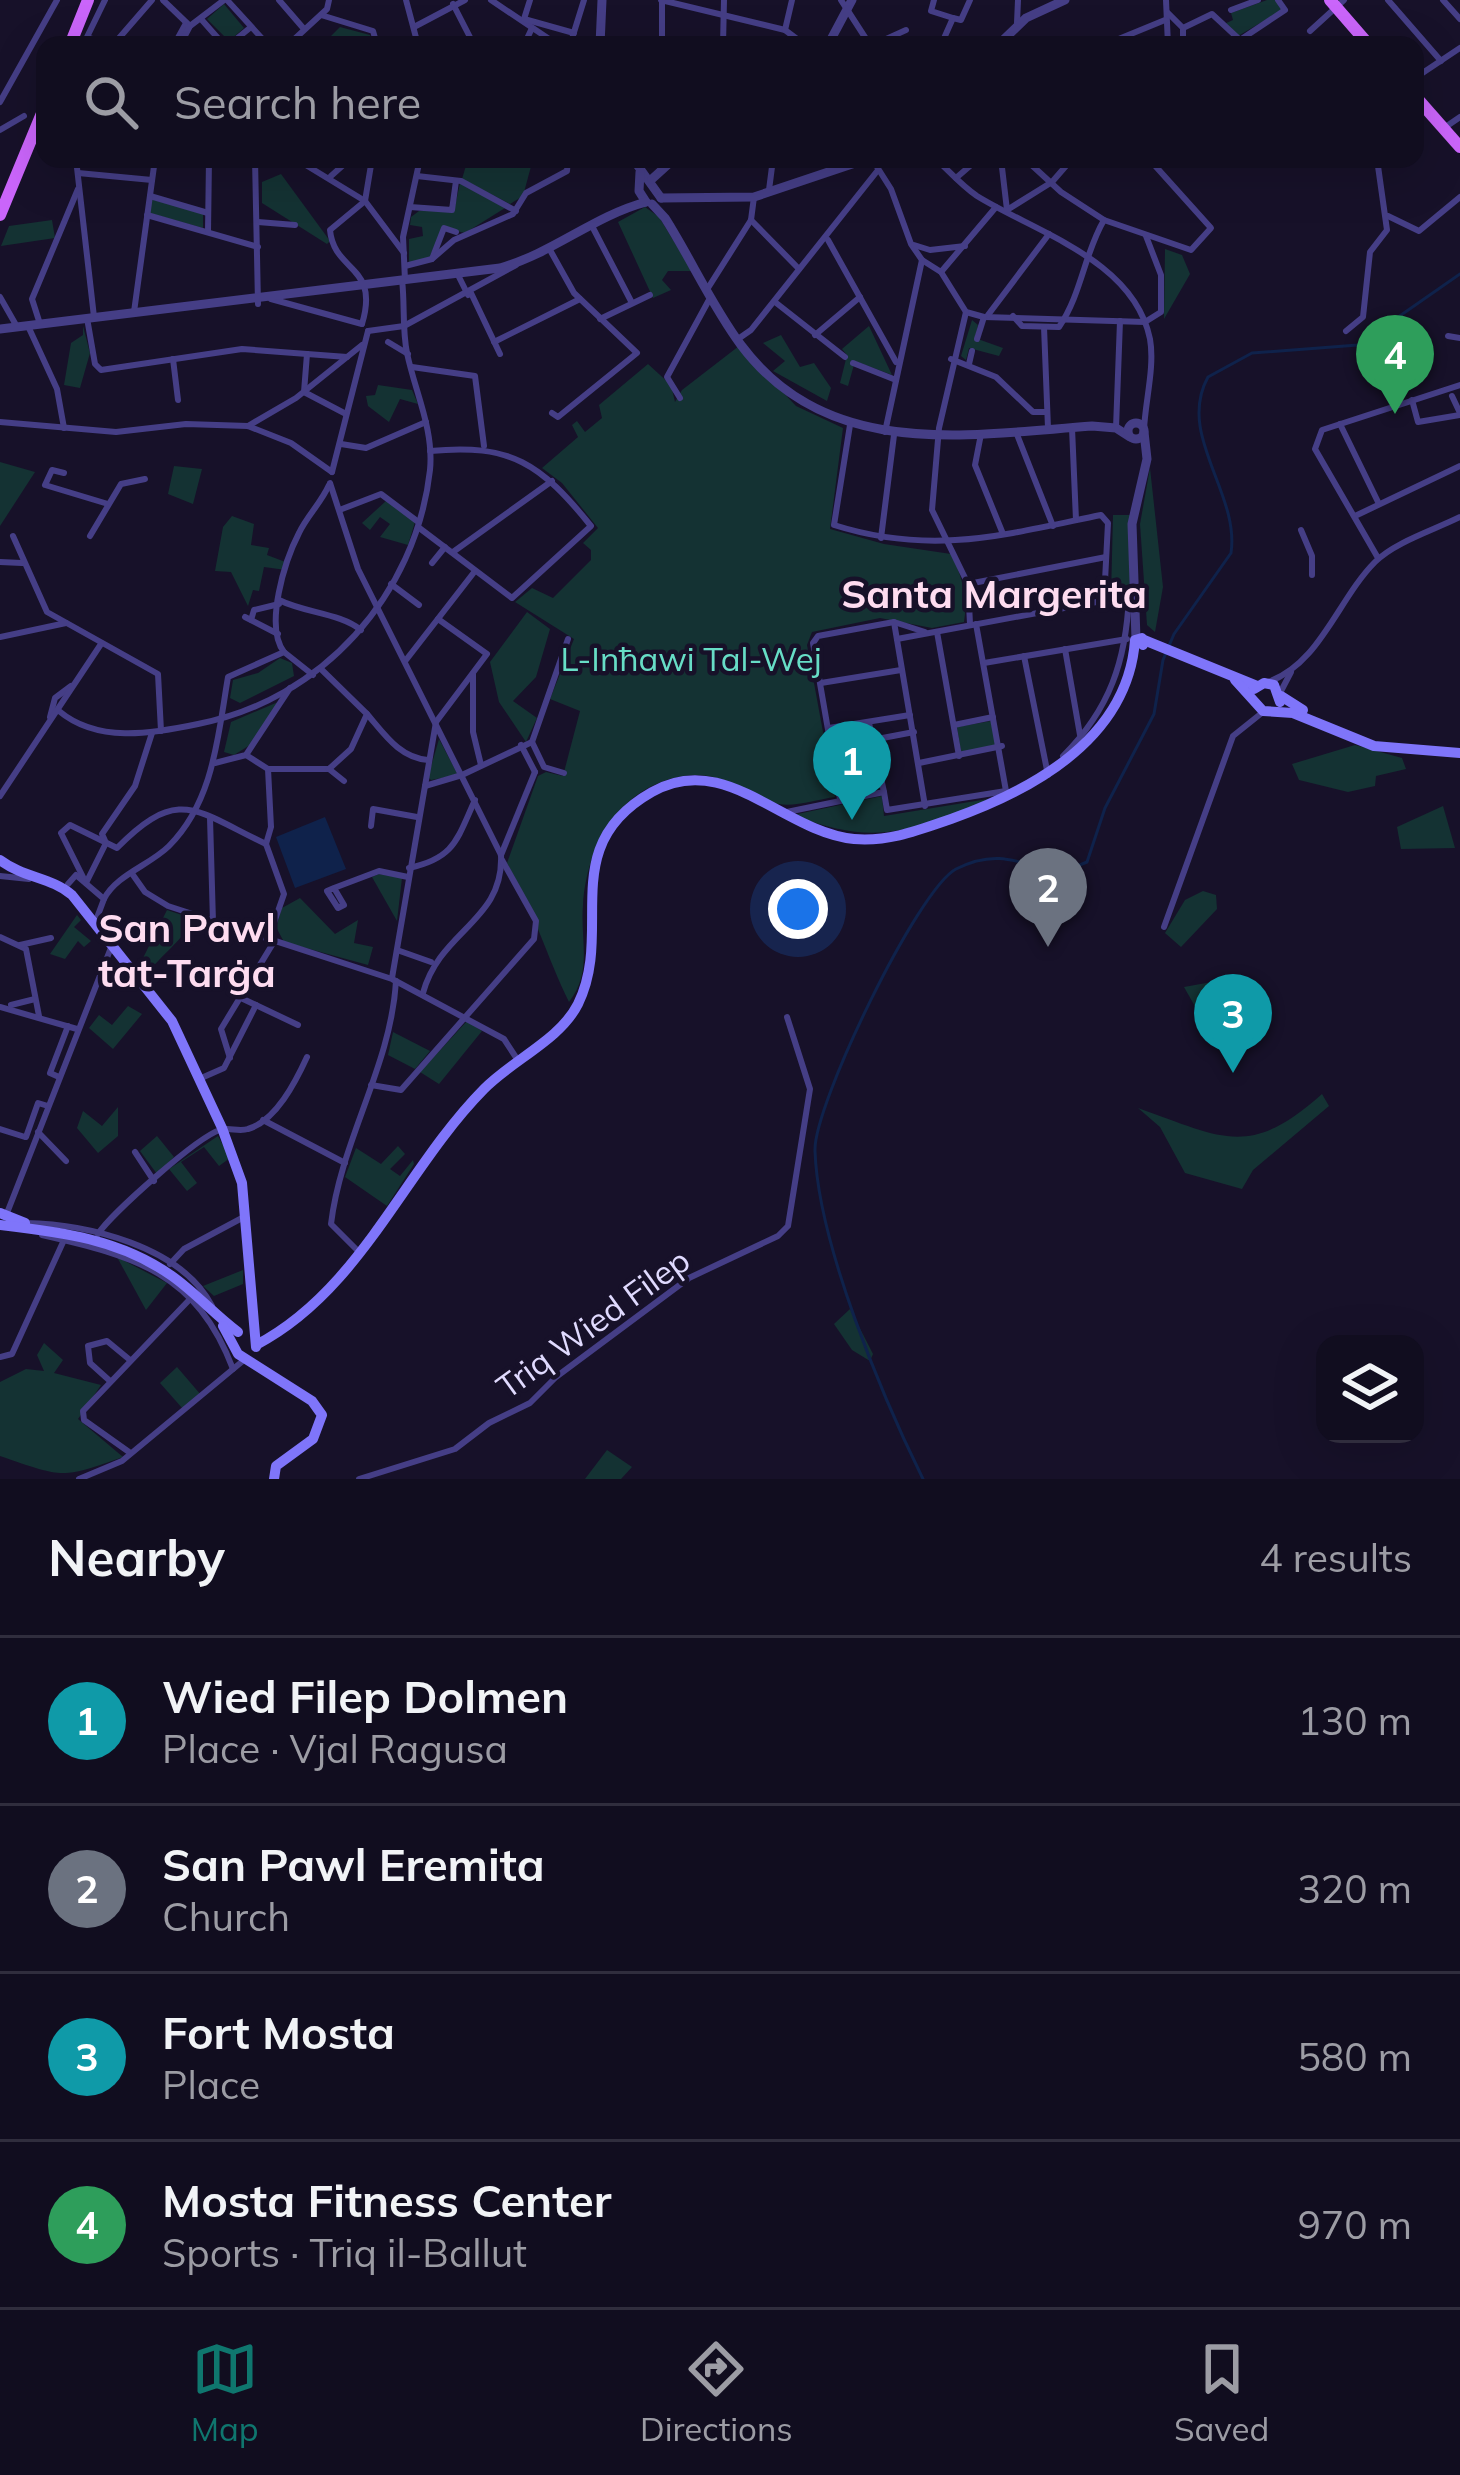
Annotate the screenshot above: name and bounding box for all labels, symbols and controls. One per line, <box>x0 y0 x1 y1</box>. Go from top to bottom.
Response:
search box <box>36 36 1424 168</box>
icon: search <box>78 69 144 135</box>
text: Search here <box>174 74 421 130</box>
pin: 4 <box>1356 315 1434 414</box>
district label: Santa Margerita <box>841 569 1147 618</box>
park label: L-Inħawi Tal-Wej <box>560 638 822 679</box>
pin: 1 <box>813 721 891 820</box>
pin: 2 <box>1009 848 1087 947</box>
your location <box>768 879 828 939</box>
district label: San Pawl tat-Tarġa <box>98 903 276 997</box>
pin: 3 <box>1194 974 1272 1073</box>
street label: Triq Wied Filep <box>488 1239 697 1406</box>
map controls <box>1316 1335 1424 1443</box>
button: layers <box>1316 1335 1424 1443</box>
text: Nearby <box>48 1525 225 1589</box>
text: 4 results <box>1259 1533 1412 1582</box>
text: Wied Filep Dolmen <box>162 1668 568 1724</box>
text: 1 <box>75 1696 99 1745</box>
text: 130 m <box>1297 1696 1412 1745</box>
text: Place · Vjal Ragusa <box>162 1724 508 1773</box>
text: San Pawl Eremita <box>162 1836 545 1892</box>
text: 2 <box>75 1864 99 1913</box>
text: 320 m <box>1297 1864 1412 1913</box>
text: Church <box>162 1892 290 1941</box>
text: Fort Mosta <box>162 2004 395 2060</box>
text: 3 <box>75 2032 99 2081</box>
text: 580 m <box>1297 2032 1412 2081</box>
text: Place <box>162 2060 260 2109</box>
text: Mosta Fitness Center <box>162 2172 611 2228</box>
text: 4 <box>75 2200 99 2249</box>
text: 970 m <box>1297 2200 1412 2249</box>
text: Sports · Triq il-Ballut <box>162 2228 527 2277</box>
tab: Map <box>191 2336 259 2449</box>
tab: Directions <box>640 2336 793 2449</box>
tab: Saved <box>1174 2336 1269 2449</box>

